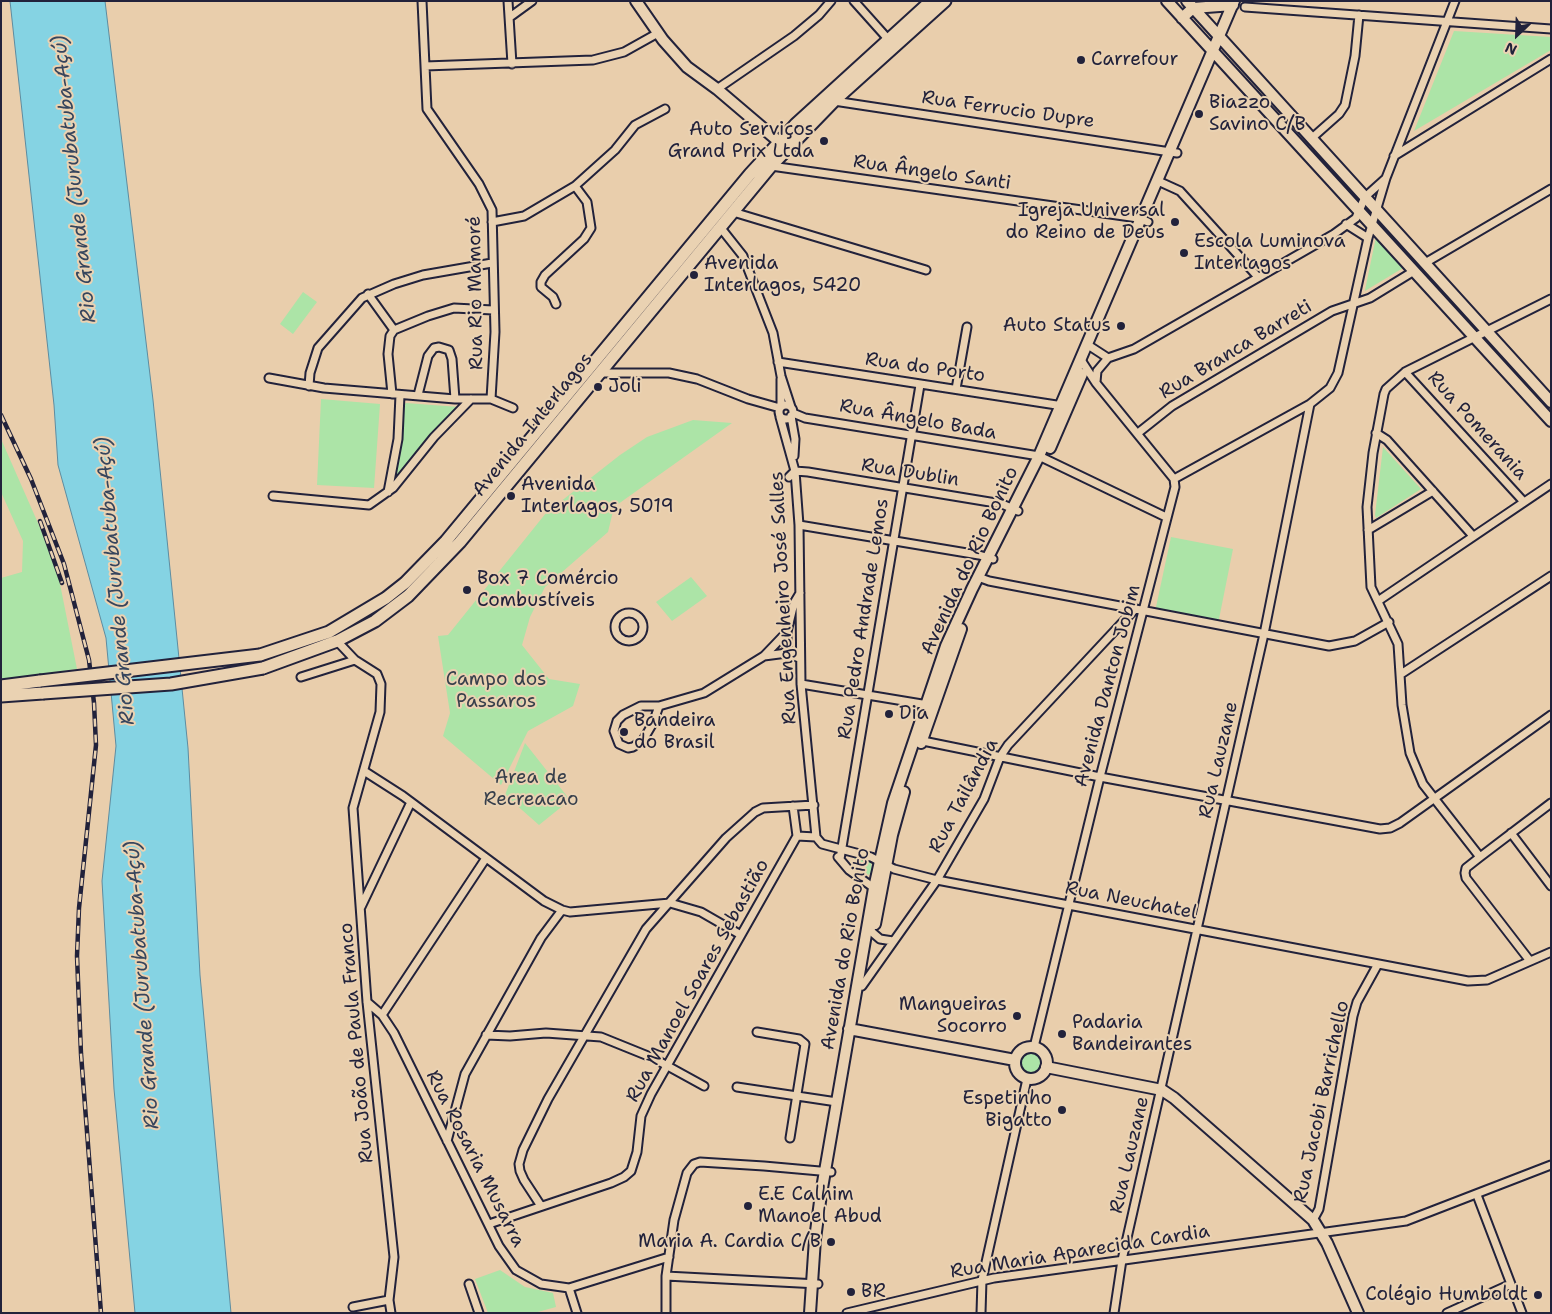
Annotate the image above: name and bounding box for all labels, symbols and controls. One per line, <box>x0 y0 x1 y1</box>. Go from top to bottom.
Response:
north arrow <box>1492 10 1542 60</box>
water label: Rio Grande (Jurubatuba-Açú) <box>48 34 102 324</box>
text: N <box>1502 38 1520 59</box>
place label: Carrefour <box>1091 49 1178 71</box>
marker: Carrefour <box>1075 54 1087 66</box>
street label: Rua Ferrucio Dupre <box>920 87 1096 133</box>
place label: Biazzo Savino C/B <box>1209 92 1306 136</box>
marker: Biazzo Savino C/B <box>1193 108 1205 120</box>
place label: Auto Serviços Grand Prix Ltda <box>668 119 814 163</box>
marker: Auto Serviços Grand Prix Ltda <box>818 135 830 147</box>
street label: Rua Ângelo Santi <box>852 151 1012 195</box>
place label: Igreja Universal do Reino de Deus <box>1005 200 1165 244</box>
street label: Rua Rio Mamoré <box>463 216 489 370</box>
marker: Igreja Universal do Reino de Deus <box>1169 216 1181 228</box>
place label: Escola Luminova Interlagos <box>1194 231 1346 275</box>
marker: Escola Luminova Interlagos <box>1178 247 1190 259</box>
place label: Avenida Interlagos, 5420 <box>704 253 861 297</box>
marker: Avenida Interlagos, 5420 <box>688 269 700 281</box>
street label: Rua Branca Barreti <box>1155 295 1317 405</box>
place label: Auto Status <box>1003 315 1111 337</box>
marker: Auto Status <box>1115 320 1127 332</box>
street label: Rua do Porto <box>864 348 986 388</box>
street label: Avenida Interlagos <box>468 349 598 501</box>
street label: Rua Pomerania <box>1422 367 1532 485</box>
place label: Joli <box>608 376 642 398</box>
marker: Joli <box>592 381 604 393</box>
street label: Rua Ângelo Bada <box>838 395 998 445</box>
water label: Rio Grande (Jurubatuba-Açú) <box>91 436 141 726</box>
street label: Rua Dublin <box>859 454 961 492</box>
street label: Avenida do Rio Bonito <box>916 463 1024 659</box>
street label: Rua Engenheiro José Salles <box>766 471 802 725</box>
place label: Avenida Interlagos, 5019 <box>521 474 674 518</box>
marker: Avenida Interlagos, 5019 <box>505 490 517 502</box>
street label: Rua Pedro Andrade Lemos <box>834 497 894 741</box>
place label: Box 7 Comércio Combustíveis <box>477 568 619 612</box>
street label: Avenida Danton Jobim <box>1070 582 1146 790</box>
marker: Box 7 Comércio Combustíveis <box>461 584 473 596</box>
park label: Campo dos Passaros <box>446 669 546 713</box>
street label: Rua Lauzane <box>1194 699 1244 821</box>
place label: Dia <box>899 703 928 725</box>
marker: Dia <box>883 708 895 720</box>
place label: Bandeira do Brasil <box>634 710 715 754</box>
marker: Bandeira do Brasil <box>618 726 630 738</box>
street label: Rua Tailândia <box>924 735 1004 857</box>
park label: Area de Recreacao <box>484 767 578 811</box>
water label: Rio Grande (Jurubatuba-Açú) <box>121 840 165 1130</box>
street label: Avenida do Rio Bonito <box>817 846 875 1052</box>
street label: Rua Manoel Soares Sebastião <box>622 856 774 1106</box>
street label: Rua Neuchatel <box>1063 877 1199 925</box>
street label: Rua João de Paula Franco <box>335 922 379 1164</box>
place label: Mangueiras Socorro <box>899 994 1007 1038</box>
street label: Rua Jacobi Barrichello <box>1289 999 1355 1205</box>
marker: Mangueiras Socorro <box>1011 1010 1023 1022</box>
place label: Padaria Bandeirantes <box>1072 1012 1192 1056</box>
marker: Padaria Bandeirantes <box>1056 1028 1068 1040</box>
street label: Rua Rosaria Musarra <box>420 1067 530 1251</box>
place label: Espetinho Bigatto <box>963 1088 1052 1132</box>
street label: Rua Lauzane <box>1105 1094 1155 1216</box>
marker: Espetinho Bigatto <box>1056 1104 1068 1116</box>
place label: E.E Calhim Manoel Abud <box>758 1184 882 1228</box>
marker: E.E Calhim Manoel Abud <box>742 1200 754 1212</box>
street label: Rua Maria Aparecida Cardia <box>949 1220 1211 1284</box>
place label: Maria A. Cardia C/B <box>638 1231 821 1253</box>
marker: Maria A. Cardia C/B <box>825 1236 837 1248</box>
place label: BR <box>861 1281 886 1303</box>
place label: Colégio Humboldt <box>1365 1284 1528 1306</box>
marker: BR <box>845 1286 857 1298</box>
marker: Colégio Humboldt <box>1532 1289 1544 1301</box>

